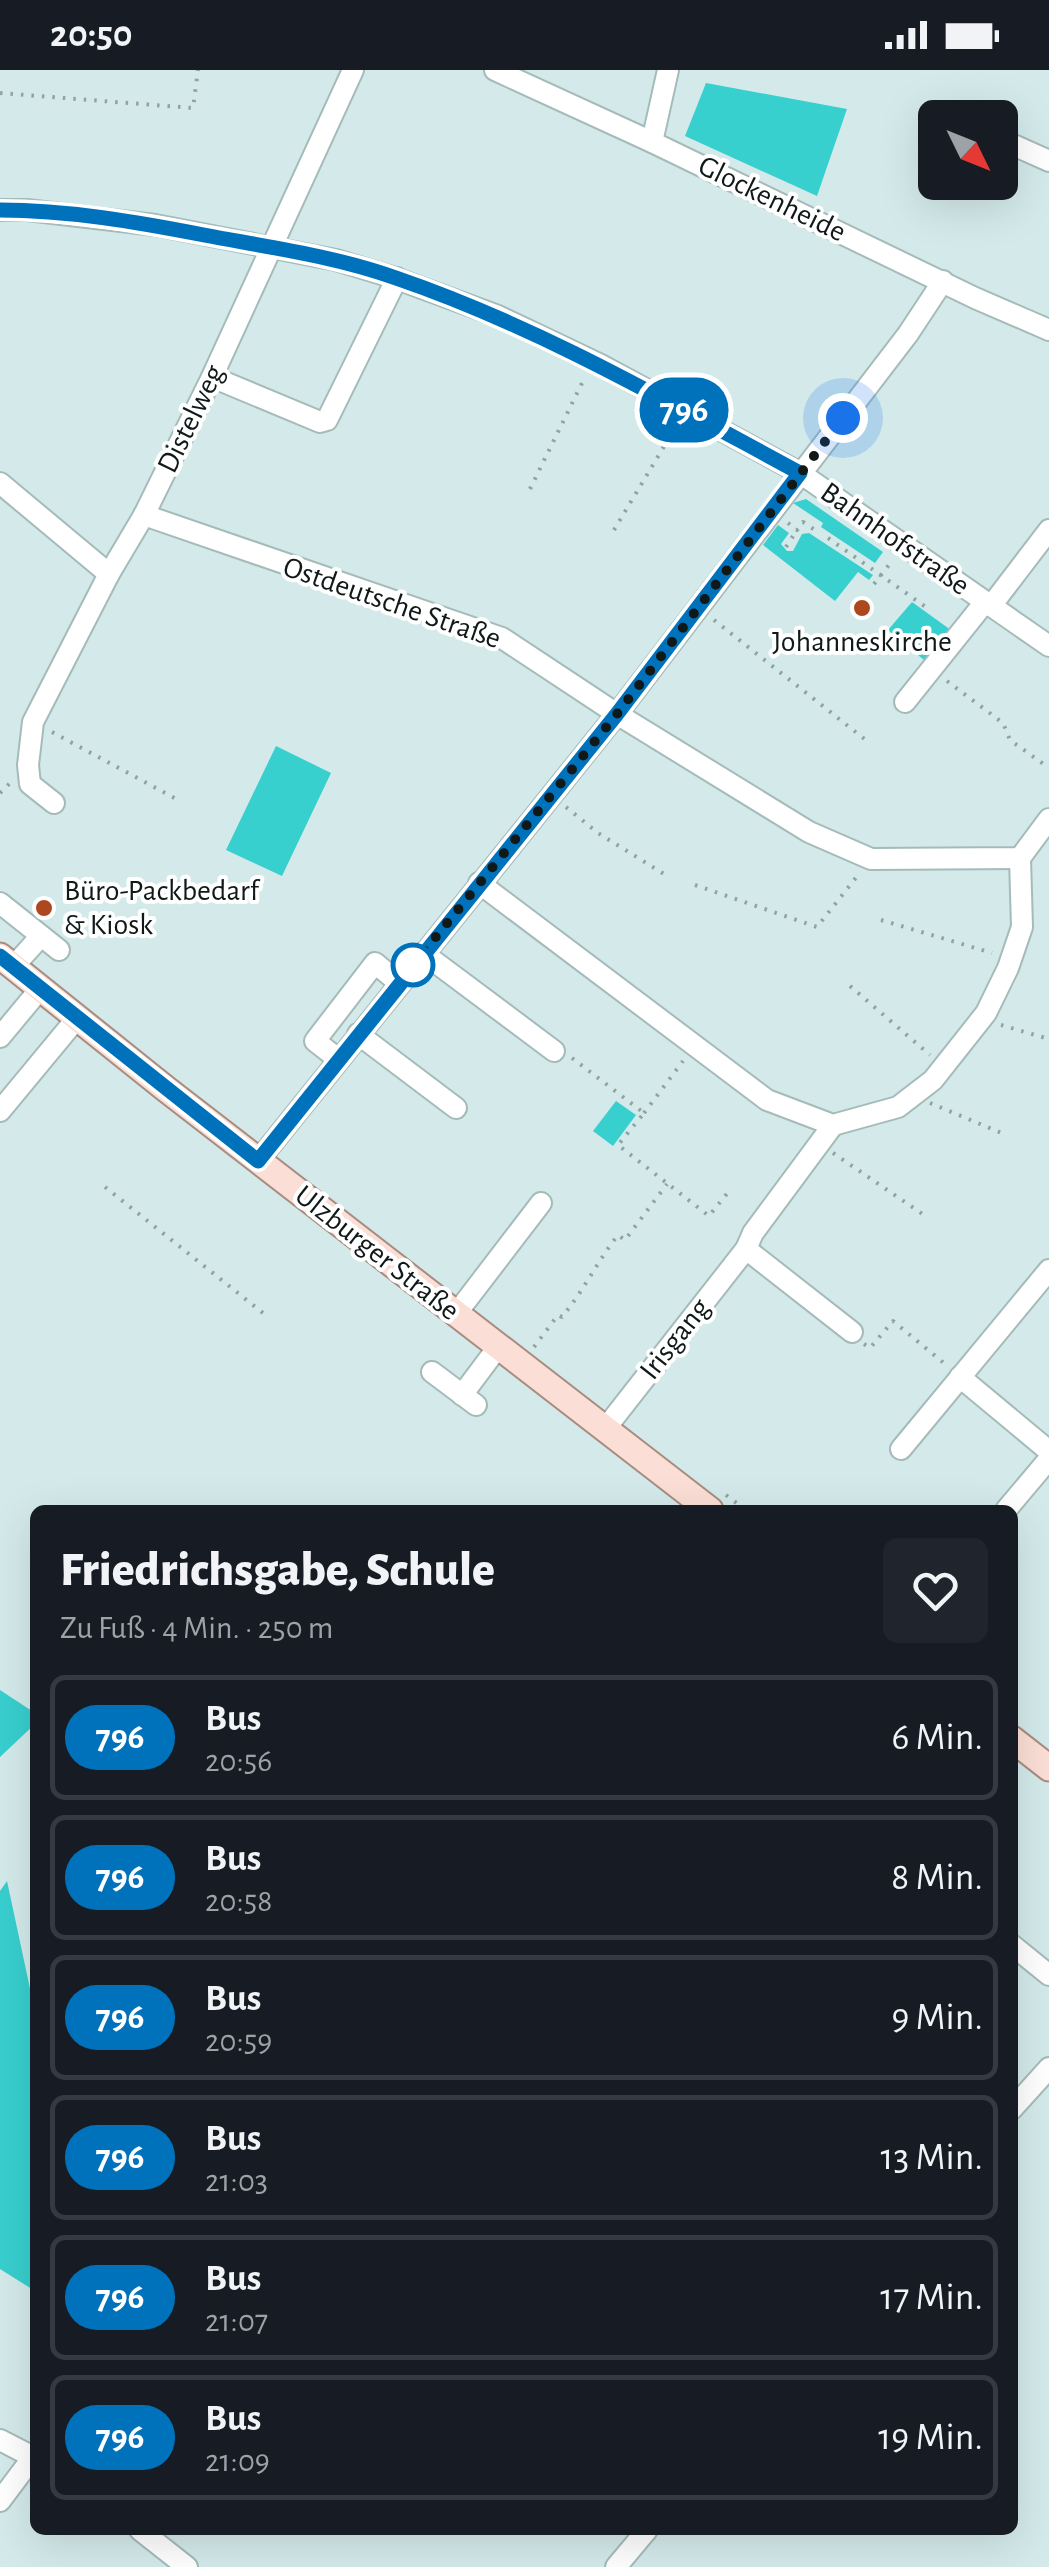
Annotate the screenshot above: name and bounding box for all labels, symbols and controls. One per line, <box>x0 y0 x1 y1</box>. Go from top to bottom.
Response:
text: 20:50 <box>50 16 133 54</box>
north arrow <box>918 100 1018 200</box>
map controls <box>918 100 1018 200</box>
street label: Glockenheide <box>694 150 850 248</box>
street label: Distelweg <box>152 360 230 478</box>
line badge: 796 <box>626 378 742 442</box>
text: 796 <box>660 393 708 428</box>
your location <box>818 393 868 443</box>
street label: Bahnhofstraße <box>815 477 975 601</box>
street label: Ostdeutsche Straße <box>279 552 505 654</box>
marker: Johanneskirche <box>851 597 873 619</box>
place label: Johanneskirche <box>772 627 952 657</box>
place label: Büro-Packbedarf & Kiosk <box>64 876 261 940</box>
marker: Büro-Packbedarf & Kiosk <box>33 897 55 919</box>
unlabelled marker <box>392 944 434 986</box>
street label: Ulzburger Straße <box>289 1180 465 1326</box>
street label: Irisgang <box>634 1293 716 1385</box>
button: heart <box>883 1538 988 1643</box>
text: Friedrichsgabe, Schule <box>60 1547 495 1595</box>
text: Zu Fuß · 4 Min. · 250 m <box>60 1612 333 1644</box>
text: Bus <box>205 1700 261 1738</box>
text: 6 Min. <box>891 1719 983 1757</box>
text: 796 <box>96 1720 144 1755</box>
text: 20:56 <box>205 1745 272 1777</box>
text: Bus <box>205 1840 261 1878</box>
text: 8 Min. <box>891 1859 983 1897</box>
text: 796 <box>96 1860 144 1895</box>
text: 20:58 <box>205 1885 272 1917</box>
text: Bus <box>205 1980 261 2018</box>
text: 9 Min. <box>891 1999 983 2037</box>
text: 796 <box>96 2000 144 2035</box>
text: 20:59 <box>205 2025 272 2057</box>
text: Bus <box>205 2120 261 2158</box>
text: 13 Min. <box>881 2139 983 2177</box>
text: 796 <box>96 2140 144 2175</box>
text: 21:03 <box>205 2165 268 2197</box>
text: Bus <box>205 2260 261 2298</box>
text: 17 Min. <box>880 2279 983 2317</box>
text: 796 <box>96 2280 144 2315</box>
text: 21:07 <box>205 2305 268 2337</box>
text: Bus <box>205 2400 261 2438</box>
text: 19 Min. <box>878 2419 983 2457</box>
text: 796 <box>96 2420 144 2455</box>
text: 21:09 <box>205 2445 270 2477</box>

